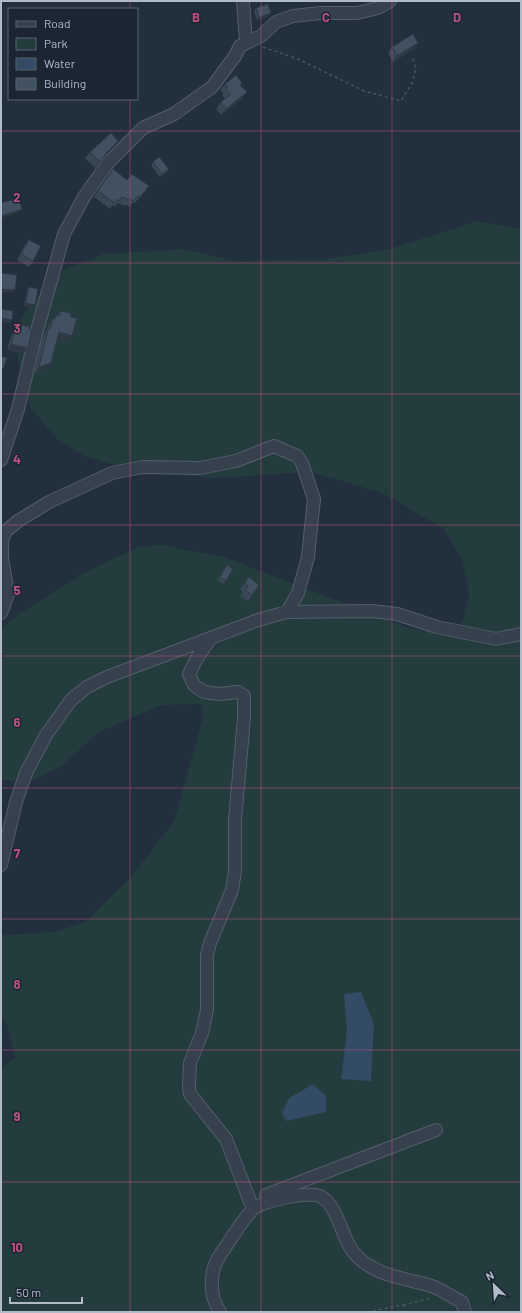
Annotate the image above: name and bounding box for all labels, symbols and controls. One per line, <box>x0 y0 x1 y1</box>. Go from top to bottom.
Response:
legend <box>8 8 138 100</box>
text: B <box>192 9 200 25</box>
text: C <box>322 9 330 25</box>
text: D <box>453 9 461 25</box>
text: Road <box>44 16 71 30</box>
text: Park <box>44 36 68 50</box>
text: Water <box>44 56 76 70</box>
text: Building <box>44 76 86 90</box>
text: 2 <box>13 189 21 205</box>
text: 3 <box>13 320 21 336</box>
text: 4 <box>13 451 21 467</box>
text: 5 <box>13 582 21 598</box>
text: 6 <box>14 714 21 730</box>
text: 7 <box>14 845 21 861</box>
text: 8 <box>13 976 21 992</box>
text: 9 <box>14 1108 21 1124</box>
text: 10 <box>11 1239 23 1255</box>
north arrow <box>474 1265 514 1305</box>
text: N <box>483 1268 496 1283</box>
scale bar <box>10 1279 82 1305</box>
text: 50 m <box>16 1285 41 1299</box>

